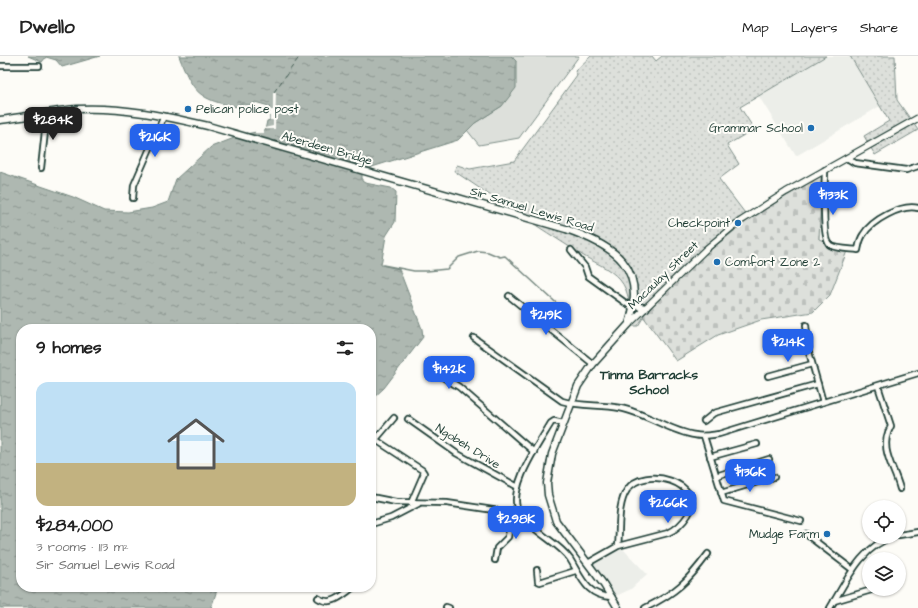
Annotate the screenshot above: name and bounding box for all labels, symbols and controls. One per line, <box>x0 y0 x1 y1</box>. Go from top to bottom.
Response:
text: Dwello <box>20 14 75 41</box>
text: Map <box>742 18 769 38</box>
text: Layers <box>791 18 838 38</box>
text: Share <box>860 18 898 38</box>
place label: Pelican police post <box>196 101 299 118</box>
marker: Pelican police post <box>183 104 193 114</box>
pin: $284K <box>25 107 81 141</box>
text: $284K <box>33 111 73 129</box>
place label: Grammar School <box>709 120 803 137</box>
marker: Grammar School <box>806 123 816 133</box>
pin: $216K <box>127 124 183 158</box>
street label: Aberdeen Bridge <box>279 127 375 171</box>
text: $216K <box>139 128 171 146</box>
pin: $133K <box>805 182 861 216</box>
street label: Sir Samuel Lewis Road <box>468 183 596 236</box>
text: $133K <box>818 186 848 204</box>
place label: Checkpoint <box>668 215 730 232</box>
marker: Checkpoint <box>733 218 743 228</box>
street label: Macaulay Street <box>624 237 703 314</box>
place label: Comfort Zone 2 <box>725 254 820 271</box>
marker: Comfort Zone 2 <box>712 257 722 267</box>
pin: $219K <box>518 302 574 336</box>
text: $219K <box>530 306 562 324</box>
pin: $214K <box>760 329 816 363</box>
text: $214K <box>771 333 805 351</box>
text: 9 homes <box>36 336 101 360</box>
icon: filters <box>334 337 356 359</box>
pin: $142K <box>421 356 477 390</box>
text: $142K <box>432 360 466 378</box>
district label: Tinma Barracks School <box>599 366 699 399</box>
icon: home <box>160 408 232 480</box>
street label: Ngobeh Drive <box>432 420 504 474</box>
pin: $136K <box>722 459 778 493</box>
text: $136K <box>734 463 766 481</box>
pin: $266K <box>640 490 696 524</box>
text: $266K <box>649 494 687 512</box>
map controls <box>862 500 906 596</box>
button: locate <box>862 500 906 544</box>
pin: $298K <box>488 506 544 540</box>
text: $298K <box>497 510 535 528</box>
text: $284,000 <box>36 514 113 538</box>
place label: Mudge Farm <box>749 526 820 544</box>
marker: Mudge Farm <box>822 529 832 539</box>
text: 3 rooms · 113 m² <box>36 538 129 556</box>
button: layers <box>862 552 906 596</box>
text: Sir Samuel Lewis Road <box>36 556 175 574</box>

